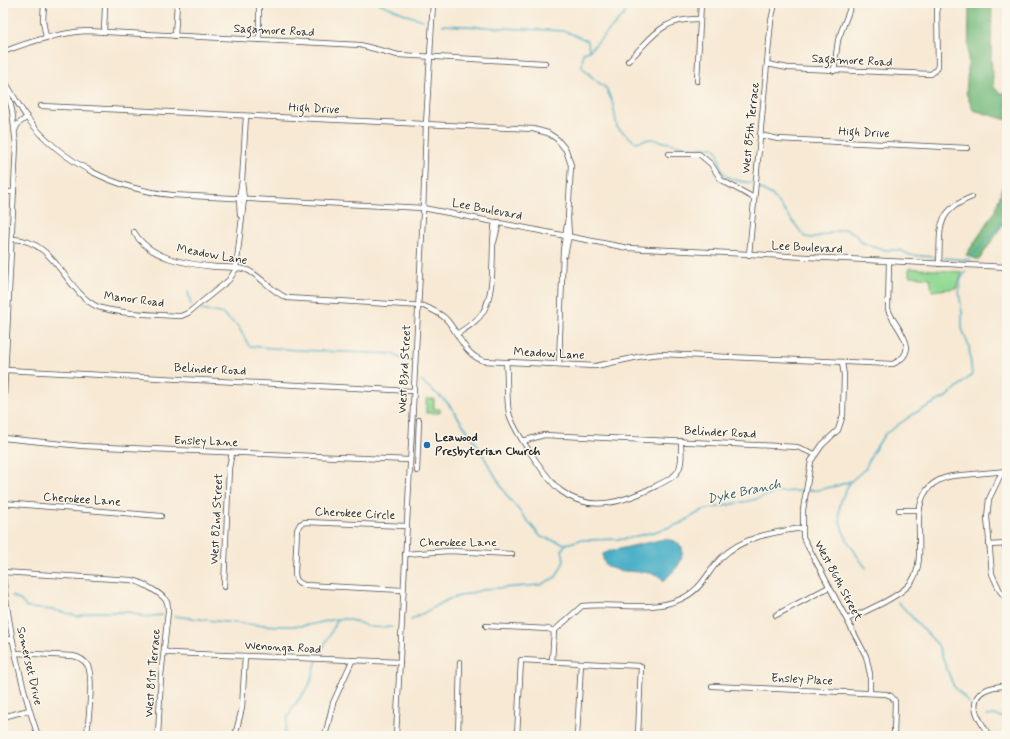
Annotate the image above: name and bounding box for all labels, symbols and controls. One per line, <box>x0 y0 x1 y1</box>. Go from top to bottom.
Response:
street label: Sagamore Road <box>233 21 315 42</box>
street label: Sagamore Road <box>811 51 893 72</box>
street label: West 85th Terrace <box>738 81 764 174</box>
street label: High Drive <box>288 100 340 119</box>
street label: High Drive <box>838 124 890 143</box>
street label: Lee Boulevard <box>450 195 524 225</box>
street label: Lee Boulevard <box>771 238 843 258</box>
street label: Meadow Lane <box>175 241 249 269</box>
street label: Manor Road <box>103 288 165 312</box>
street label: West 83rd Street <box>395 324 415 414</box>
street label: Meadow Lane <box>513 344 585 364</box>
street label: Belinder Road <box>173 360 247 380</box>
street label: Belinder Road <box>683 423 757 443</box>
place label: Leawood Presbyterian Church <box>435 430 541 460</box>
street label: Ensley Lane <box>174 433 238 451</box>
marker: Leawood Presbyterian Church <box>422 440 432 450</box>
street label: West 82nd Street <box>207 473 227 565</box>
water label: Dyke Branch <box>706 476 782 508</box>
street label: Cherokee Lane <box>43 489 121 511</box>
street label: Cherokee Circle <box>314 504 396 524</box>
street label: Cherokee Lane <box>419 535 497 551</box>
street label: West 86th Street <box>810 538 866 624</box>
street label: Somerset Drive <box>12 625 46 707</box>
street label: West 81st Terrace <box>141 628 165 718</box>
street label: Wenonga Road <box>244 638 322 658</box>
street label: Ensley Place <box>771 670 833 690</box>

